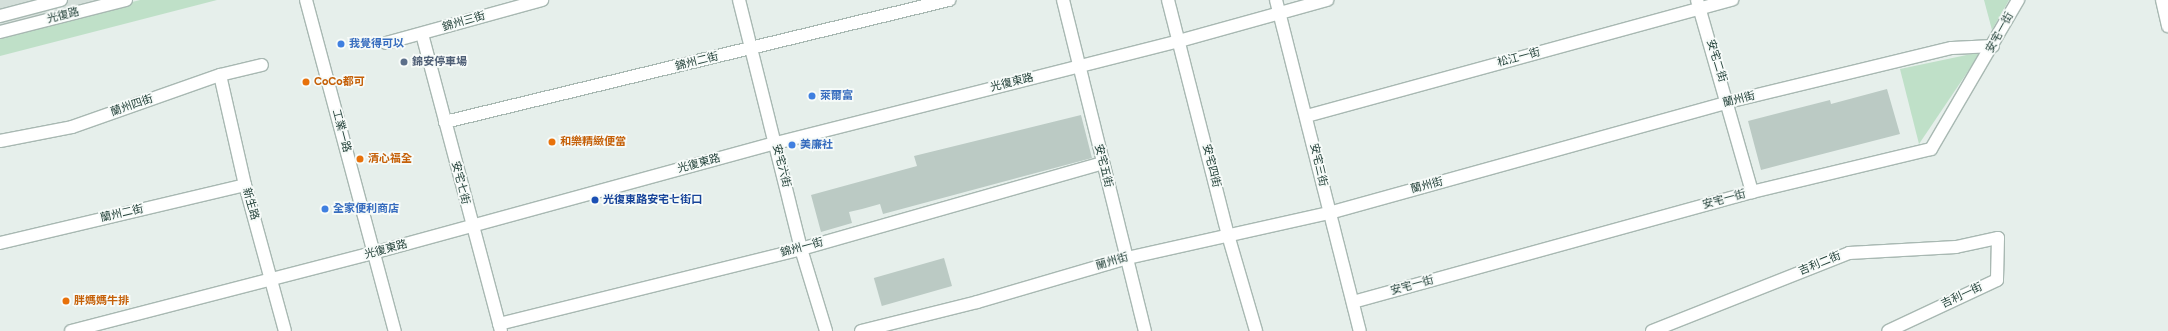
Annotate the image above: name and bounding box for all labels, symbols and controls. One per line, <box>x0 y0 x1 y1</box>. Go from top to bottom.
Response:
street label: 光復路 <box>45 6 81 26</box>
street label: 錦州三街 <box>441 10 487 34</box>
street label: 安宅一街 <box>1984 11 2016 55</box>
place label: 我覺得可以 <box>349 37 404 51</box>
street label: 安宅二街 <box>1703 38 1729 84</box>
marker: 我覺得可以 <box>336 39 346 49</box>
street label: 松江一街 <box>1496 46 1542 70</box>
street label: 錦州二街 <box>674 50 720 74</box>
place label: 錦安停車場 <box>412 55 467 69</box>
marker: 錦安停車場 <box>399 57 409 67</box>
street label: 光復東路 <box>989 71 1035 95</box>
place label: CoCo都可 <box>314 75 365 89</box>
marker: CoCo都可 <box>301 77 311 87</box>
place label: 萊爾富 <box>820 89 853 103</box>
street label: 蘭州街 <box>1721 90 1757 110</box>
marker: 萊爾富 <box>807 91 817 101</box>
street label: 蘭州四街 <box>109 93 155 119</box>
street label: 工業一路 <box>329 108 353 154</box>
place label: 和樂精緻便當 <box>560 135 626 149</box>
marker: 和樂精緻便當 <box>547 137 557 147</box>
place label: 美廉社 <box>800 138 833 152</box>
marker: 美廉社 <box>787 140 797 150</box>
street label: 安宅三街 <box>1307 142 1329 188</box>
street label: 安宅六街 <box>769 143 793 189</box>
street label: 安宅五街 <box>1091 143 1115 189</box>
street label: 安宅四街 <box>1199 143 1223 189</box>
place label: 清心福全 <box>368 152 412 166</box>
street label: 光復東路 <box>676 152 722 176</box>
marker: 清心福全 <box>355 154 365 164</box>
street label: 安宅七街 <box>448 160 472 206</box>
street label: 蘭州街 <box>1409 175 1445 197</box>
street label: 新生路 <box>239 186 261 222</box>
street label: 安宅一街 <box>1701 188 1747 212</box>
place label: 光復東路安宅七街口 <box>603 193 702 207</box>
marker: 光復東路安宅七街口 <box>590 195 600 205</box>
place label: 全家便利商店 <box>333 202 399 216</box>
street label: 蘭州二街 <box>99 203 145 225</box>
marker: 全家便利商店 <box>320 204 330 214</box>
street label: 錦州一街 <box>779 236 825 260</box>
street label: 光復東路 <box>363 238 409 262</box>
street label: 吉利二街 <box>1797 250 1843 278</box>
street label: 蘭州街 <box>1094 251 1130 273</box>
street label: 安宅一街 <box>1389 274 1435 298</box>
street label: 吉利一街 <box>1939 281 1985 311</box>
place label: 胖媽媽牛排 <box>74 294 129 308</box>
marker: 胖媽媽牛排 <box>61 296 71 306</box>

